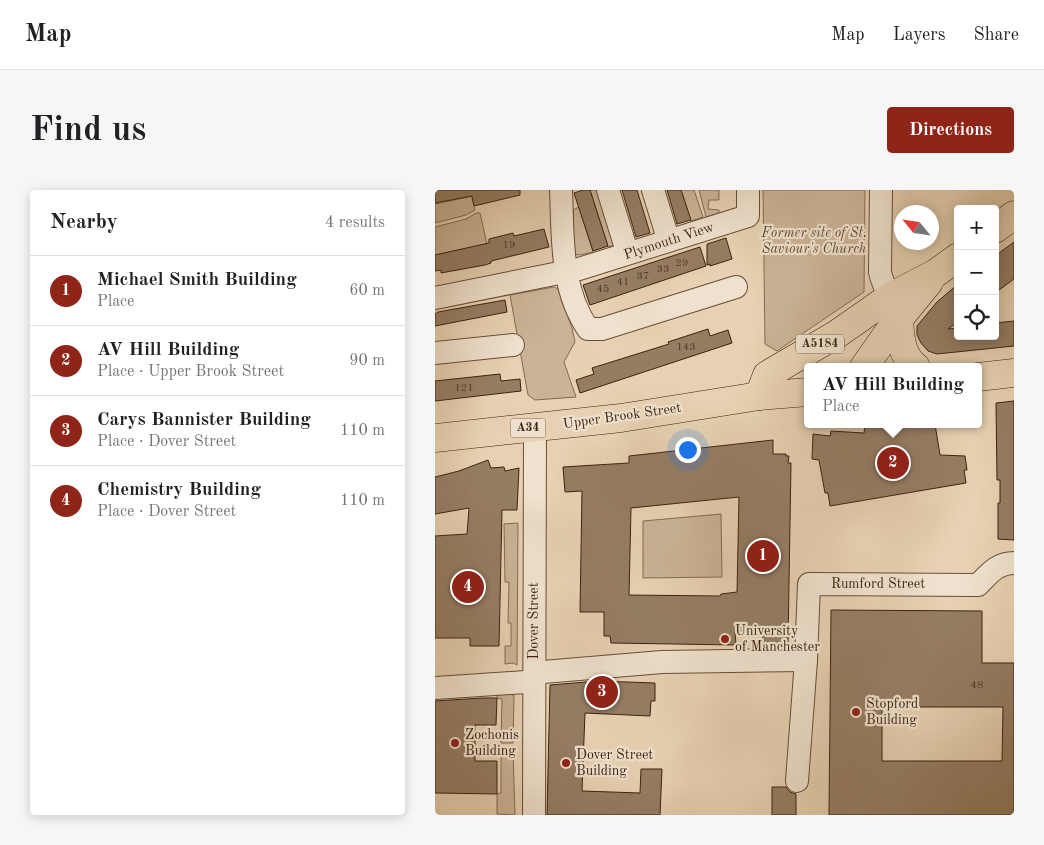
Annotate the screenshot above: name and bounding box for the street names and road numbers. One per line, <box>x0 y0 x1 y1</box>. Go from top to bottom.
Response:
street label: Plymouth View <box>622 220 716 262</box>
road number: A5184 <box>796 334 844 354</box>
street label: Upper Brook Street <box>562 401 682 431</box>
road number: A34 <box>511 418 545 438</box>
street label: Rumford Street <box>831 577 925 591</box>
street label: Dover Street <box>527 582 541 660</box>

